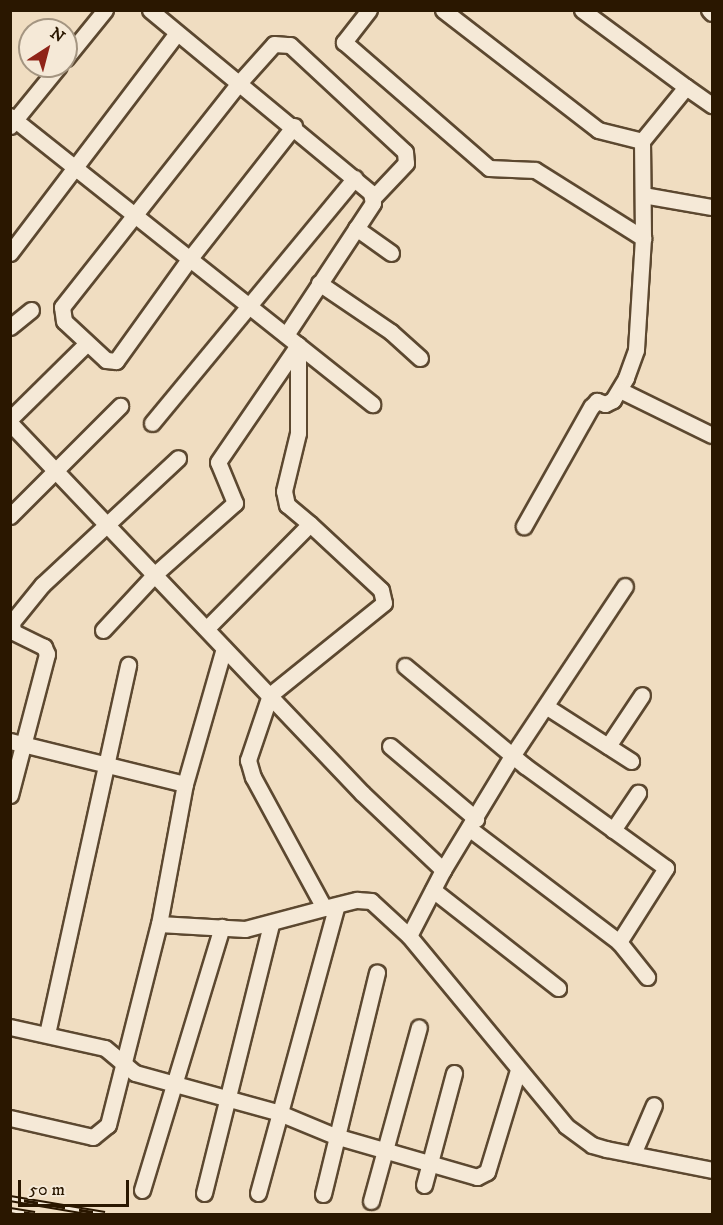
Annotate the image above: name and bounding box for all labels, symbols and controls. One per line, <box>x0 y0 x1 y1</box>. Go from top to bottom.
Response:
north arrow <box>18 18 78 78</box>
text: N <box>46 23 69 47</box>
scale bar <box>21 1168 132 1206</box>
text: 50 m <box>29 1179 65 1201</box>

